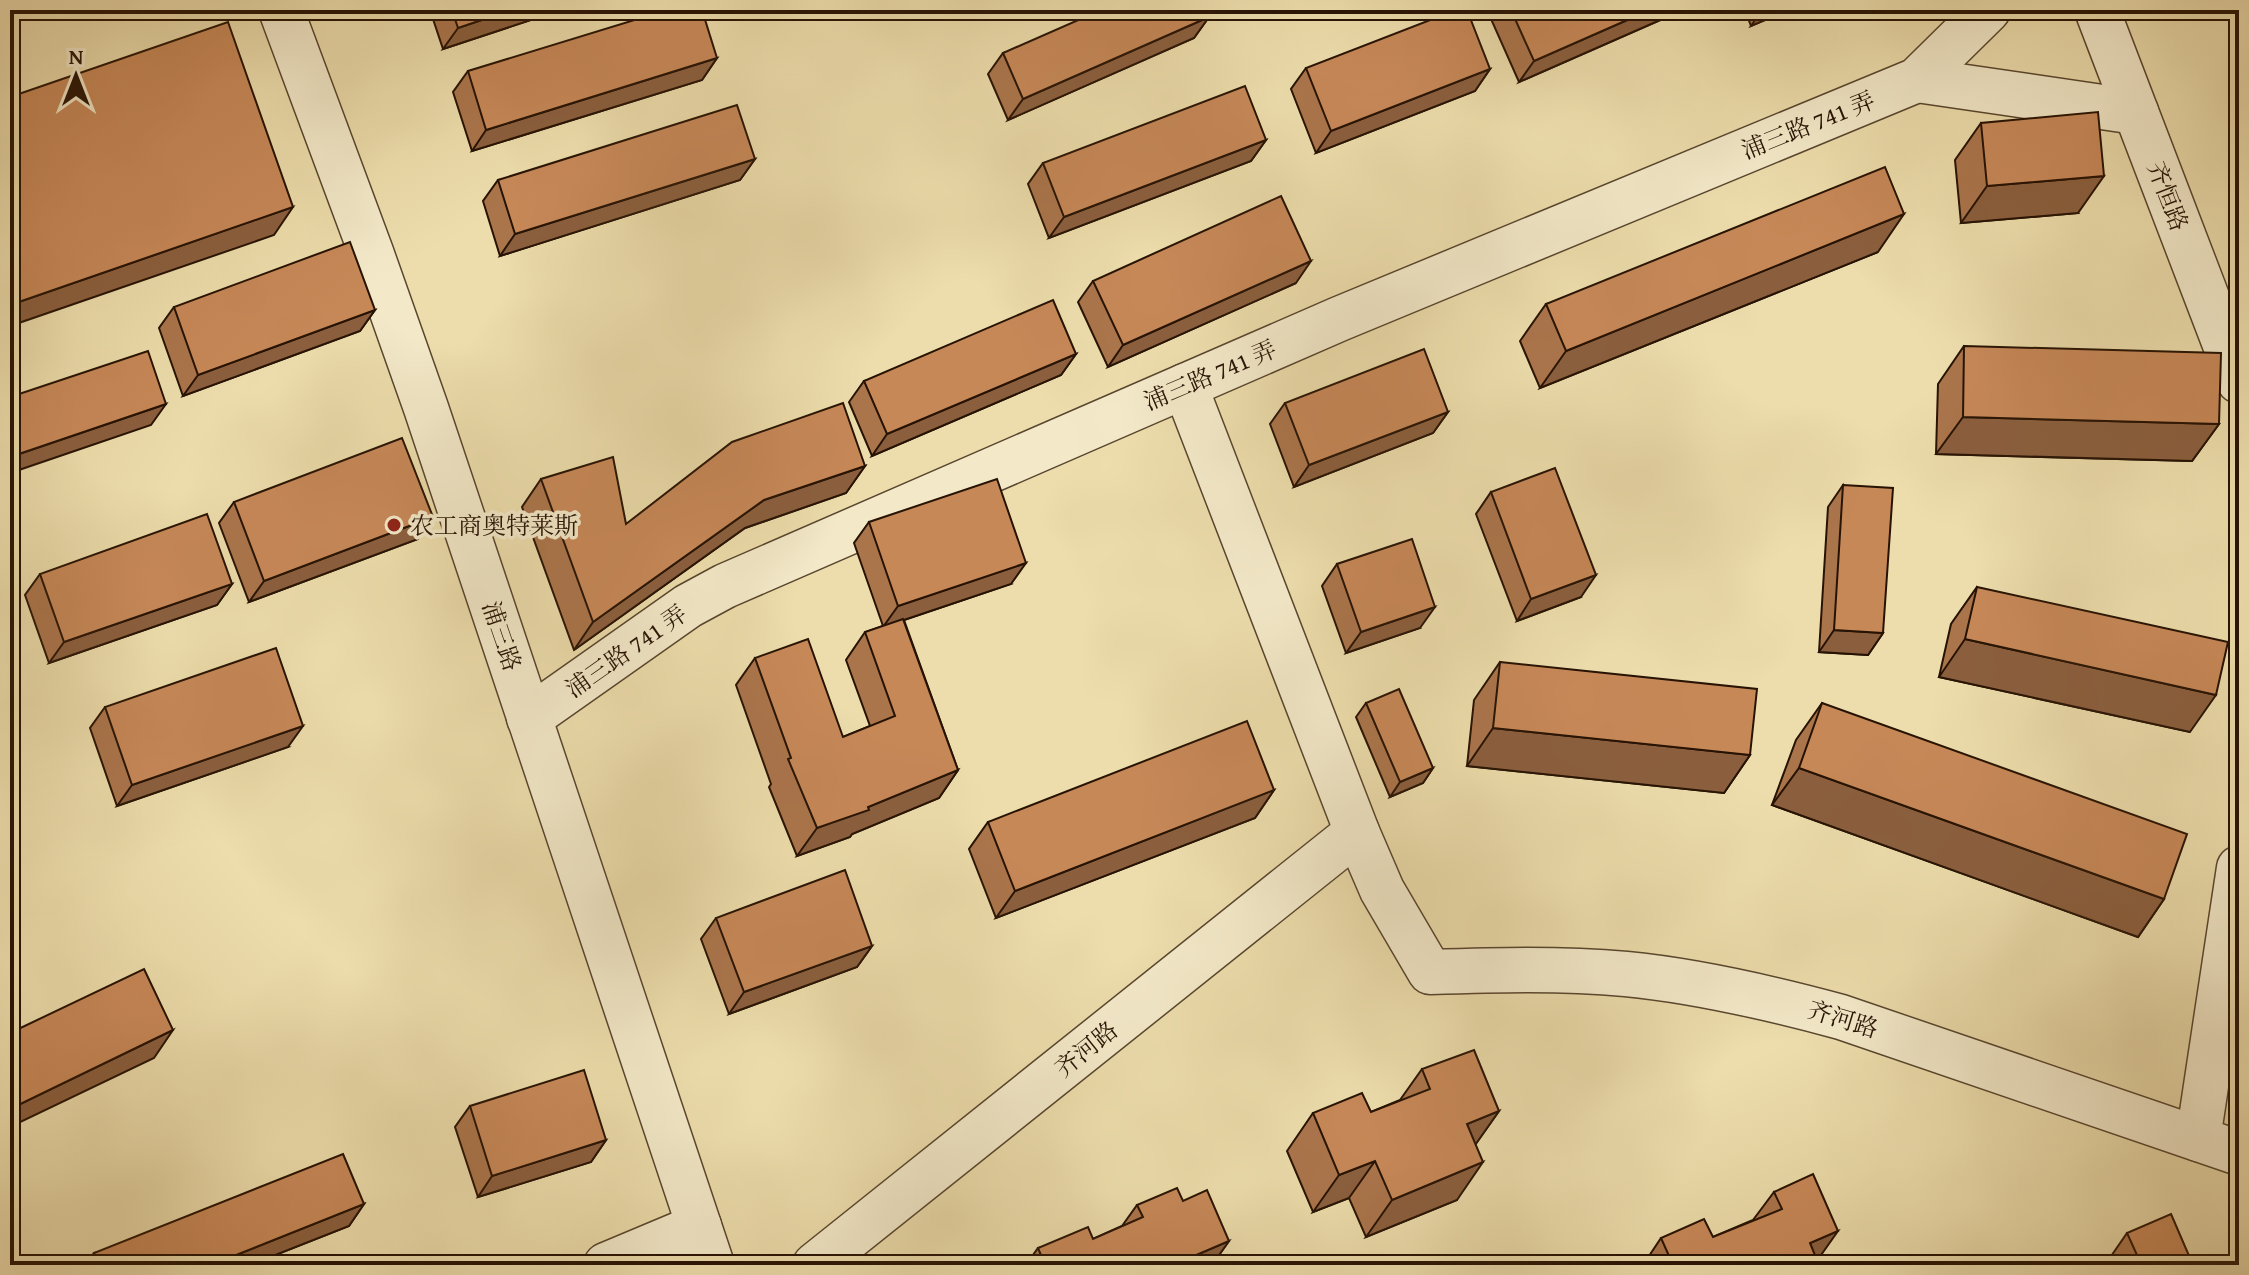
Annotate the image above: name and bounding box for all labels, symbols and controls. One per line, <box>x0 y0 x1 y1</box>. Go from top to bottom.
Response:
north arrow <box>36 36 116 116</box>
text: N <box>69 40 84 72</box>
street label: 浦三路 741 弄 <box>1736 82 1880 168</box>
street label: 齐恒路 <box>2139 156 2197 236</box>
street label: 浦三路 741 弄 <box>1138 331 1282 419</box>
place label: 农工商奥特莱斯 <box>410 508 578 543</box>
marker: 农工商奥特莱斯 <box>385 516 403 534</box>
street label: 浦三路 <box>474 596 530 676</box>
street label: 浦三路 741 弄 <box>558 596 694 706</box>
street label: 齐河路 <box>1803 992 1883 1046</box>
street label: 齐河路 <box>1047 1013 1125 1085</box>

